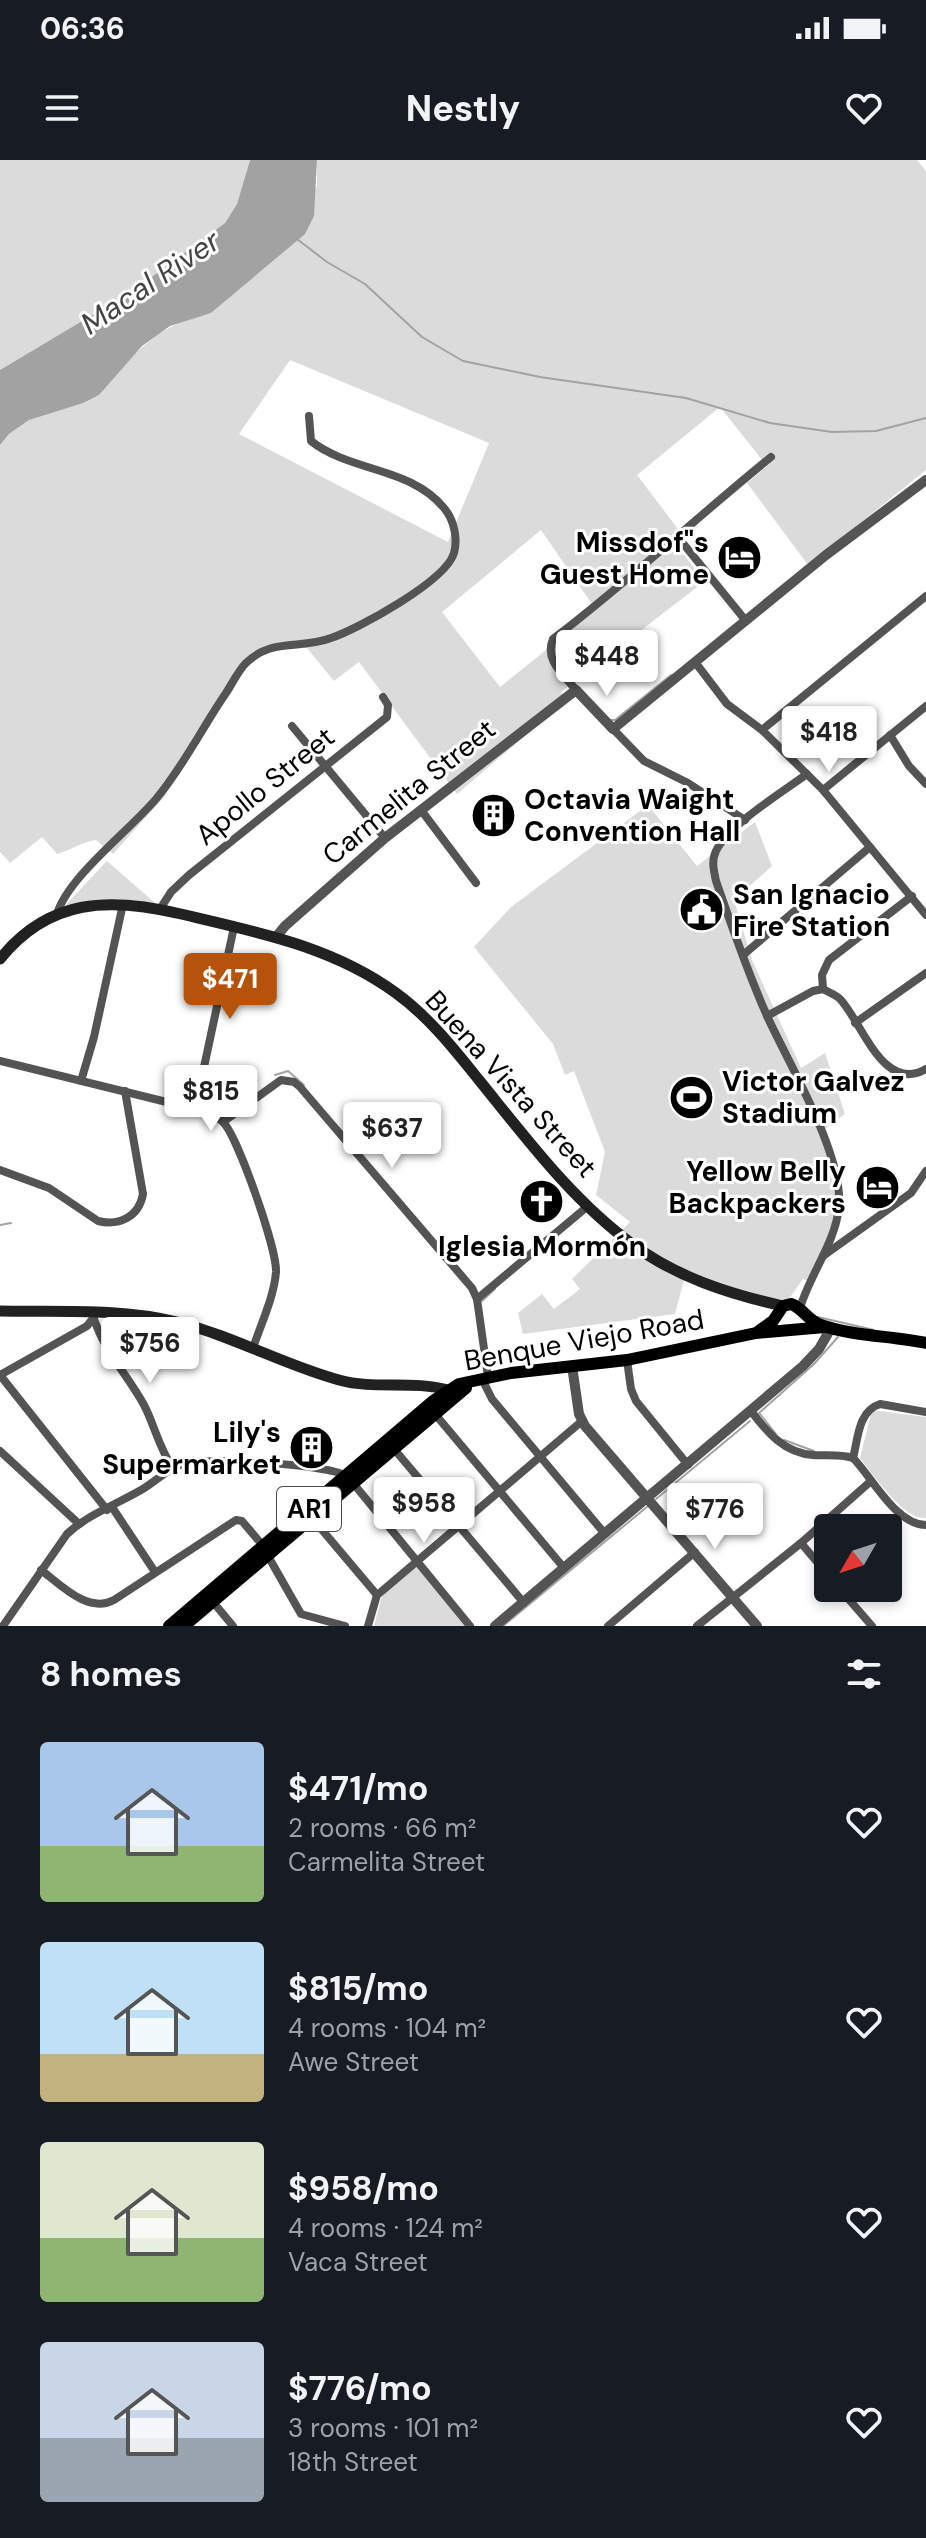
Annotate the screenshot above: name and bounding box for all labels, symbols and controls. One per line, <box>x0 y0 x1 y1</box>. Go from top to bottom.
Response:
text: 06:36 <box>40 9 125 48</box>
text: Nestly <box>406 85 520 132</box>
icon: menu <box>40 86 84 130</box>
icon: heart <box>842 86 886 130</box>
water label: Macal River <box>73 221 228 343</box>
place label: Missdof"s Guest Home <box>540 524 709 593</box>
hotel icon: Missdof"s Guest Home <box>716 534 764 582</box>
pin: $448 <box>560 630 654 698</box>
text: $448 <box>574 639 640 673</box>
pin: $418 <box>782 706 876 774</box>
street label: Carmelita Street <box>315 711 503 873</box>
text: $418 <box>800 715 858 749</box>
street label: Apollo Street <box>188 719 342 853</box>
place label: Octavia Waight Convention Hall <box>524 781 740 850</box>
building icon: Octavia Waight Convention Hall <box>469 791 517 839</box>
place label: San Ignacio Fire Station <box>733 876 890 945</box>
public building icon: San Ignacio Fire Station <box>678 886 726 934</box>
pin: $471 <box>183 953 277 1021</box>
text: $471 <box>202 962 258 996</box>
street label: Buena Vista Street <box>417 983 605 1185</box>
place label: Victor Galvez Stadium <box>722 1063 905 1132</box>
pin: $815 <box>164 1065 258 1133</box>
sports icon: Victor Galvez Stadium <box>667 1073 715 1121</box>
text: $815 <box>182 1074 240 1108</box>
pin: $637 <box>345 1102 439 1170</box>
text: $637 <box>361 1111 423 1145</box>
place label: Yellow Belly Backpackers <box>669 1153 846 1222</box>
hotel icon: Yellow Belly Backpackers <box>853 1163 901 1211</box>
church icon: Iglesia Mormón <box>518 1177 566 1225</box>
place label: Iglesia Mormón <box>438 1228 646 1265</box>
street label: Benque Viejo Road <box>461 1301 707 1379</box>
pin: $756 <box>103 1317 197 1385</box>
text: $756 <box>119 1326 181 1360</box>
place label: Lily's Supermarket <box>102 1414 281 1483</box>
building icon: Lily's Supermarket <box>288 1424 336 1472</box>
pin: $958 <box>377 1477 471 1545</box>
pin: $776 <box>668 1483 762 1551</box>
text: $958 <box>392 1486 456 1520</box>
road number: AR1 <box>277 1487 341 1531</box>
text: $776 <box>685 1492 745 1526</box>
north arrow <box>814 1514 902 1602</box>
map controls <box>814 1514 902 1602</box>
text: 8 homes <box>40 1652 182 1697</box>
icon: filters <box>842 1652 886 1696</box>
text: $471/mo <box>288 1766 429 1811</box>
icon: home <box>104 1774 200 1870</box>
icon: heart <box>842 1800 886 1844</box>
text: 2 rooms · 66 m² <box>288 1811 476 1845</box>
text: Carmelita Street <box>288 1845 485 1879</box>
text: $815/mo <box>288 1966 428 2011</box>
icon: home <box>104 1974 200 2070</box>
icon: heart <box>842 2000 886 2044</box>
text: 4 rooms · 104 m² <box>288 2011 486 2045</box>
text: Awe Street <box>288 2045 419 2079</box>
text: $958/mo <box>288 2166 439 2211</box>
icon: home <box>104 2174 200 2270</box>
icon: heart <box>842 2200 886 2244</box>
text: 4 rooms · 124 m² <box>288 2211 483 2245</box>
text: Vaca Street <box>288 2245 428 2279</box>
text: $776/mo <box>288 2366 432 2411</box>
icon: home <box>104 2374 200 2470</box>
icon: heart <box>842 2400 886 2444</box>
text: 3 rooms · 101 m² <box>288 2411 478 2445</box>
text: 18th Street <box>288 2445 418 2479</box>

